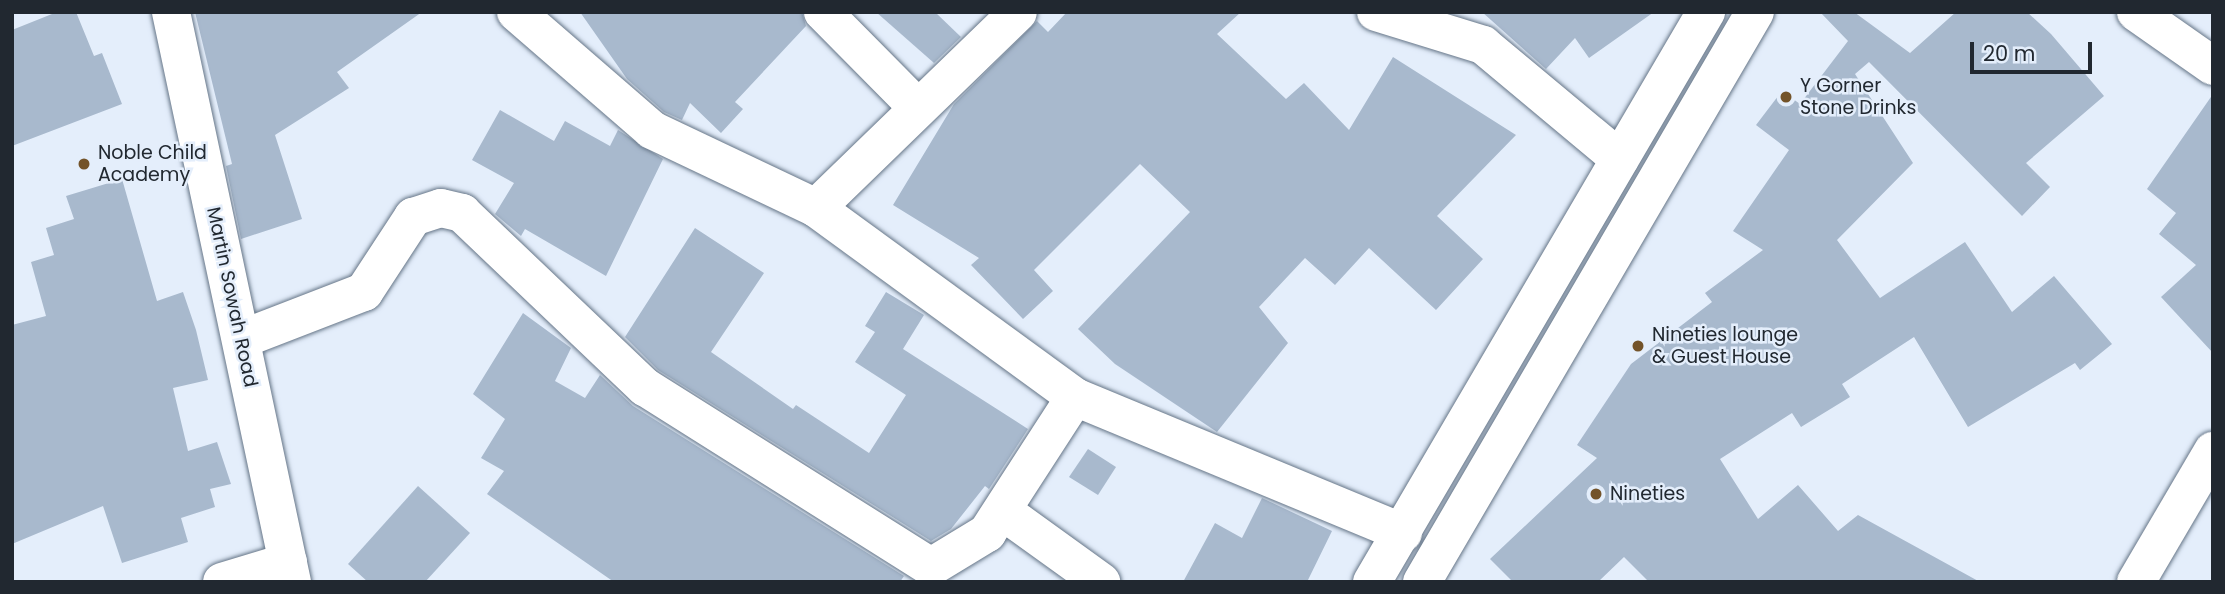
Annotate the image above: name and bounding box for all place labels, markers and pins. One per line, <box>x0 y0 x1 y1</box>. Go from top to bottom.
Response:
place label: Y Gorner Stone Drinks <box>1800 75 1916 119</box>
marker: Y Gorner Stone Drinks <box>1778 89 1794 105</box>
place label: Noble Child Academy <box>98 142 207 186</box>
marker: Noble Child Academy <box>76 156 92 172</box>
place label: Nineties lounge & Guest House <box>1652 324 1798 368</box>
marker: Nineties lounge & Guest House <box>1630 338 1646 354</box>
place label: Nineties <box>1610 483 1685 505</box>
marker: Nineties <box>1588 486 1604 502</box>

